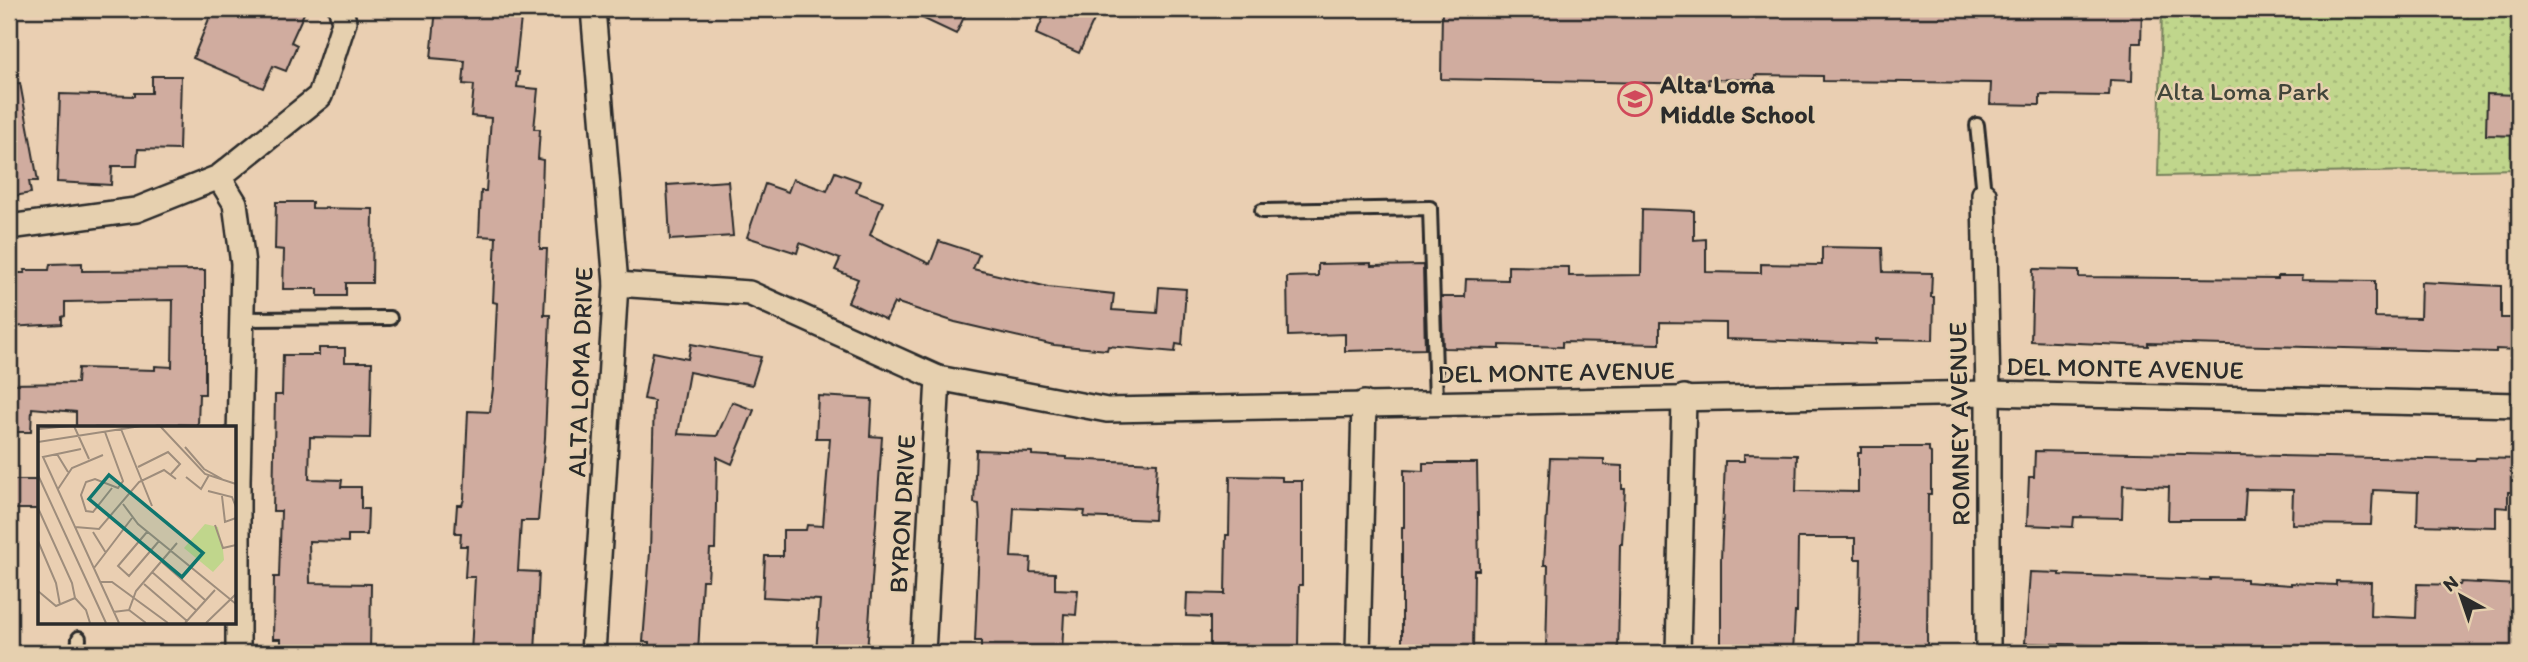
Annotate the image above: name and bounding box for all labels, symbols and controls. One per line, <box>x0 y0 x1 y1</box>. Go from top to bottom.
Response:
place label: Alta Loma Middle School <box>1659 68 1816 130</box>
park label: Alta Loma Park <box>2157 75 2329 107</box>
school or university icon: Alta Loma Middle School <box>1616 80 1654 118</box>
street label: ALTA LOMA DRIVE <box>560 266 600 478</box>
street label: ROMNEY AVENUE <box>1941 322 1977 526</box>
street label: DEL MONTE AVENUE <box>2006 350 2244 386</box>
street label: DEL MONTE AVENUE <box>1437 354 1675 390</box>
inset map <box>38 426 236 624</box>
street label: BYRON DRIVE <box>882 434 922 594</box>
north arrow <box>2426 560 2496 630</box>
text: N <box>2438 570 2463 596</box>

